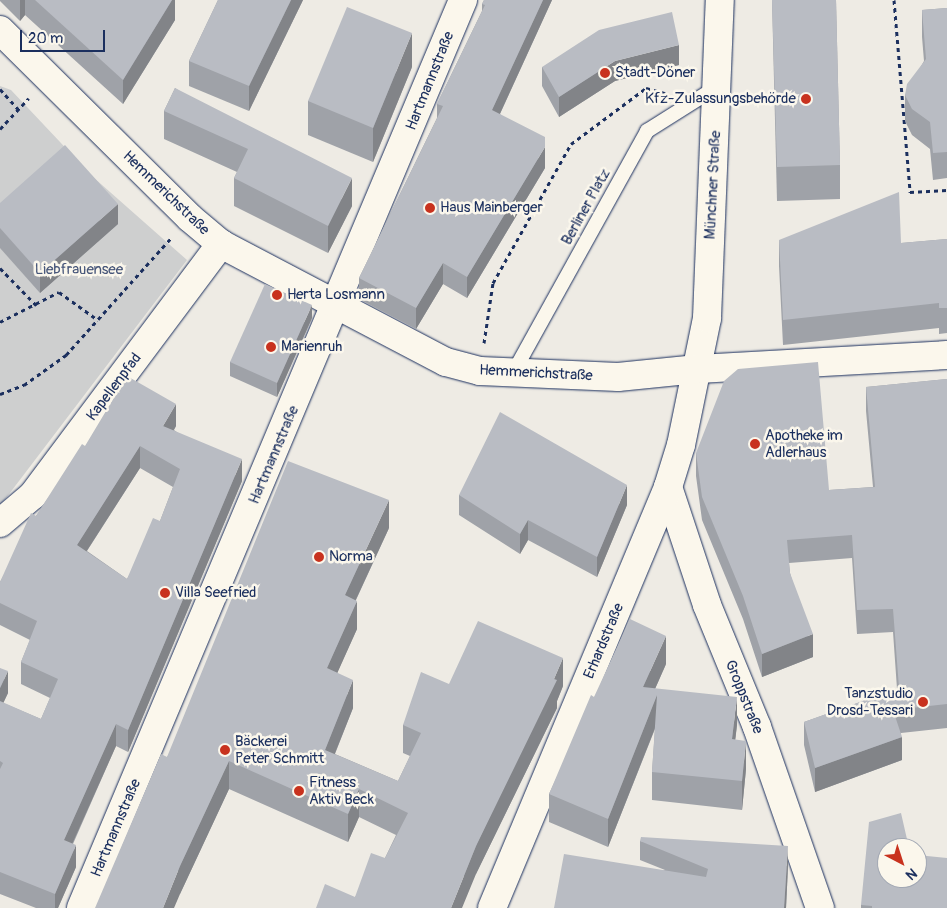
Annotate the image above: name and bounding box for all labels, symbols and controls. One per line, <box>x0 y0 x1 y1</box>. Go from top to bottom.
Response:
scale bar <box>22 20 108 52</box>
text: 20 m <box>28 29 63 48</box>
street label: Hartmannstraße <box>402 29 458 133</box>
place label: Stadt-Döner <box>615 64 695 82</box>
marker: Stadt-Döner <box>599 67 611 79</box>
place label: Kfz-Zulassungsbehörde <box>645 90 796 108</box>
marker: Kfz-Zulassungsbehörde <box>800 93 812 105</box>
street label: Münchner Straße <box>701 130 725 240</box>
street label: Hemmerichstraße <box>119 147 213 239</box>
street label: Berliner Platz <box>558 166 614 248</box>
place label: Haus Mainberger <box>440 199 543 217</box>
marker: Haus Mainberger <box>424 202 436 214</box>
park label: Liebfrauensee <box>35 261 123 279</box>
place label: Herta Losmann <box>287 286 385 304</box>
marker: Herta Losmann <box>271 289 283 301</box>
place label: Marienruh <box>281 338 342 356</box>
marker: Marienruh <box>265 341 277 353</box>
street label: Kapellenpfad <box>83 350 145 424</box>
street label: Hemmerichstraße <box>479 361 593 385</box>
street label: Hartmannstraße <box>245 403 303 507</box>
place label: Apotheke im Adlerhaus <box>765 426 843 461</box>
marker: Apotheke im Adlerhaus <box>749 438 761 450</box>
place label: Norma <box>329 548 373 566</box>
marker: Norma <box>313 551 325 563</box>
place label: Villa Seefried <box>175 584 256 602</box>
marker: Villa Seefried <box>159 587 171 599</box>
street label: Erhardstraße <box>580 601 628 681</box>
street label: Groppstraße <box>721 657 767 737</box>
place label: Tanzstudio Drosd-Tessari <box>827 684 913 719</box>
marker: Tanzstudio Drosd-Tessari <box>917 696 929 708</box>
place label: Bäckerei Peter Schmitt <box>235 732 324 767</box>
marker: Bäckerei Peter Schmitt <box>219 744 231 756</box>
place label: Fitness Aktiv Beck <box>309 773 374 808</box>
street label: Hartmannstraße <box>87 776 145 880</box>
marker: Fitness Aktiv Beck <box>293 785 305 797</box>
north arrow <box>877 838 927 888</box>
text: N <box>902 865 920 884</box>

